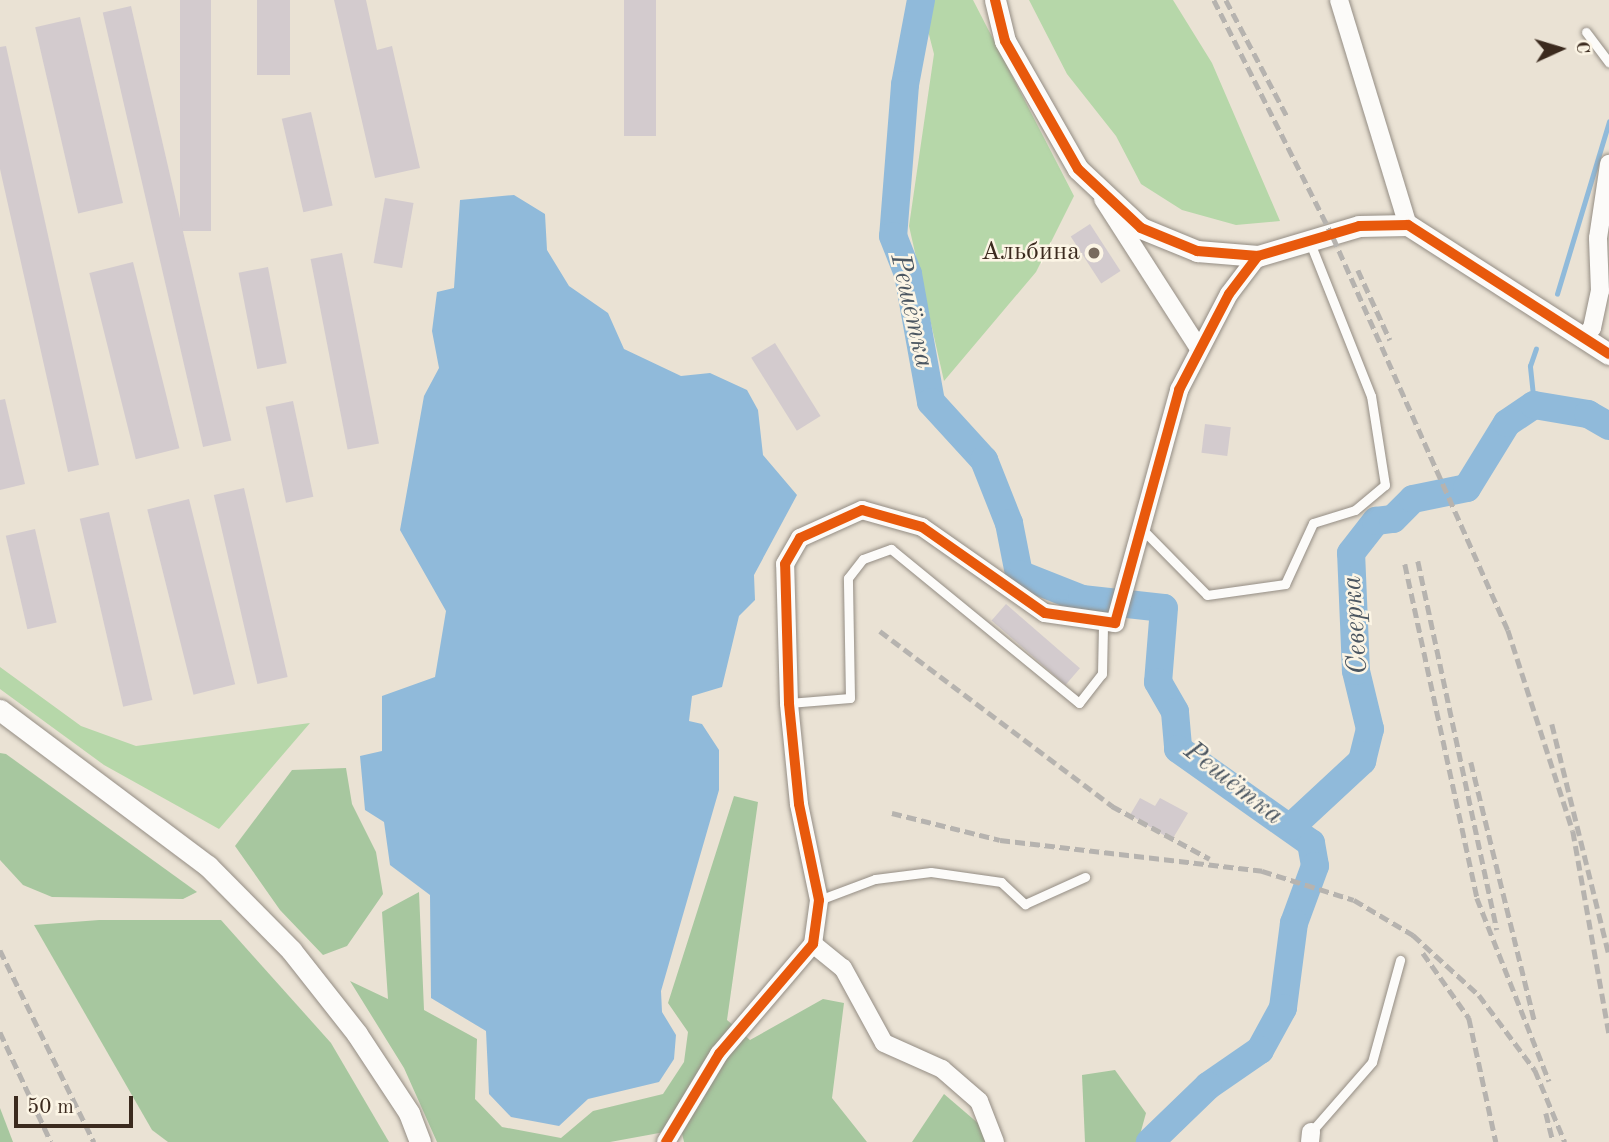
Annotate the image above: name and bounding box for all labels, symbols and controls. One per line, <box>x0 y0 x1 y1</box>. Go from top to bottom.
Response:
north arrow <box>1525 14 1595 84</box>
text: С <box>1572 41 1591 54</box>
place label: Альбина <box>981 237 1080 269</box>
marker: Альбина <box>1086 245 1102 261</box>
water label: Решётка <box>881 250 941 372</box>
water label: Северка <box>1336 574 1376 676</box>
water label: Решётка <box>1177 735 1289 833</box>
scale bar <box>18 1082 136 1126</box>
text: 50 m <box>27 1097 74 1118</box>

